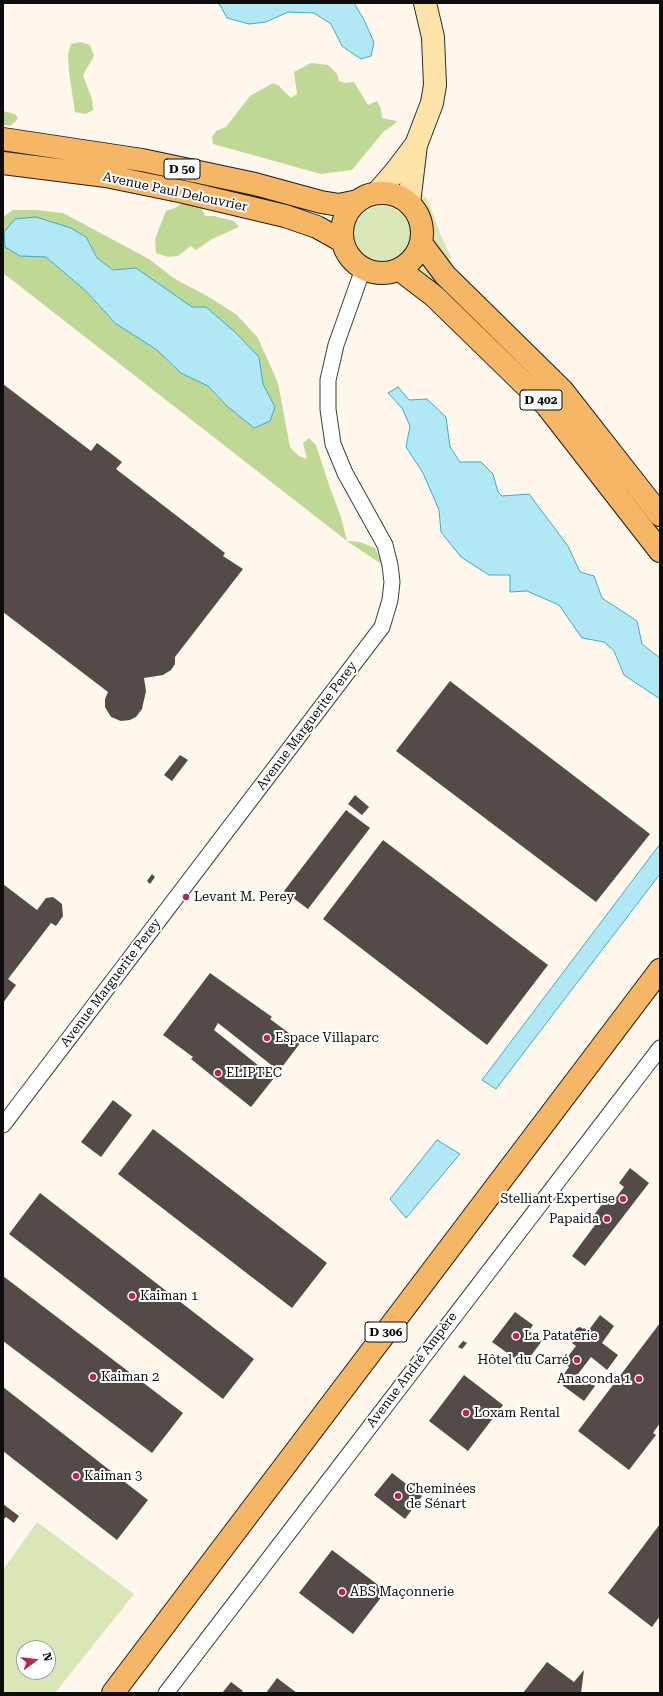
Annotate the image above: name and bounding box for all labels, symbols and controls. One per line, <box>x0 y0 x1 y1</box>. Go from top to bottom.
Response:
road number: D 50 <box>164 159 200 179</box>
street label: Avenue Paul Delouvrier <box>101 169 249 215</box>
road number: D 402 <box>520 390 562 410</box>
street label: Avenue Marguerite Perey <box>254 659 360 793</box>
place label: Levant M. Perey <box>194 889 294 905</box>
marker: Levant M. Perey <box>181 892 191 902</box>
street label: Avenue Marguerite Perey <box>58 916 164 1050</box>
place label: Espace Villaparc <box>275 1030 379 1046</box>
marker: Espace Villaparc <box>262 1033 272 1043</box>
place label: ELIPTEC <box>226 1065 282 1081</box>
marker: ELIPTEC <box>213 1068 223 1078</box>
place label: Stelliant Expertise <box>500 1191 615 1207</box>
marker: Stelliant Expertise <box>618 1194 628 1204</box>
place label: Papaida <box>549 1211 599 1227</box>
marker: Papaida <box>602 1214 612 1224</box>
place label: Kaiman 1 <box>140 1288 198 1304</box>
marker: Kaiman 1 <box>127 1291 137 1301</box>
street label: Avenue André Ampère <box>364 1309 460 1431</box>
road number: D 306 <box>365 1322 407 1342</box>
place label: La Pataterie <box>524 1328 598 1344</box>
marker: La Pataterie <box>511 1331 521 1341</box>
place label: Hôtel du Carré <box>477 1352 569 1368</box>
marker: Hôtel du Carré <box>572 1355 582 1365</box>
place label: Kaiman 2 <box>101 1369 159 1385</box>
place label: Anaconda 1 <box>557 1371 631 1387</box>
marker: Kaiman 2 <box>88 1372 98 1382</box>
marker: Anaconda 1 <box>634 1374 644 1384</box>
place label: Loxam Rental <box>474 1405 560 1421</box>
marker: Loxam Rental <box>461 1408 471 1418</box>
place label: Kaiman 3 <box>84 1468 142 1484</box>
marker: Kaiman 3 <box>71 1471 81 1481</box>
place label: Cheminées de Sénart <box>406 1481 476 1512</box>
marker: Cheminées de Sénart <box>393 1491 403 1501</box>
place label: ABS Maçonnerie <box>350 1584 454 1600</box>
marker: ABS Maçonnerie <box>337 1587 347 1597</box>
north arrow <box>16 1640 56 1680</box>
text: N <box>40 1651 54 1663</box>

